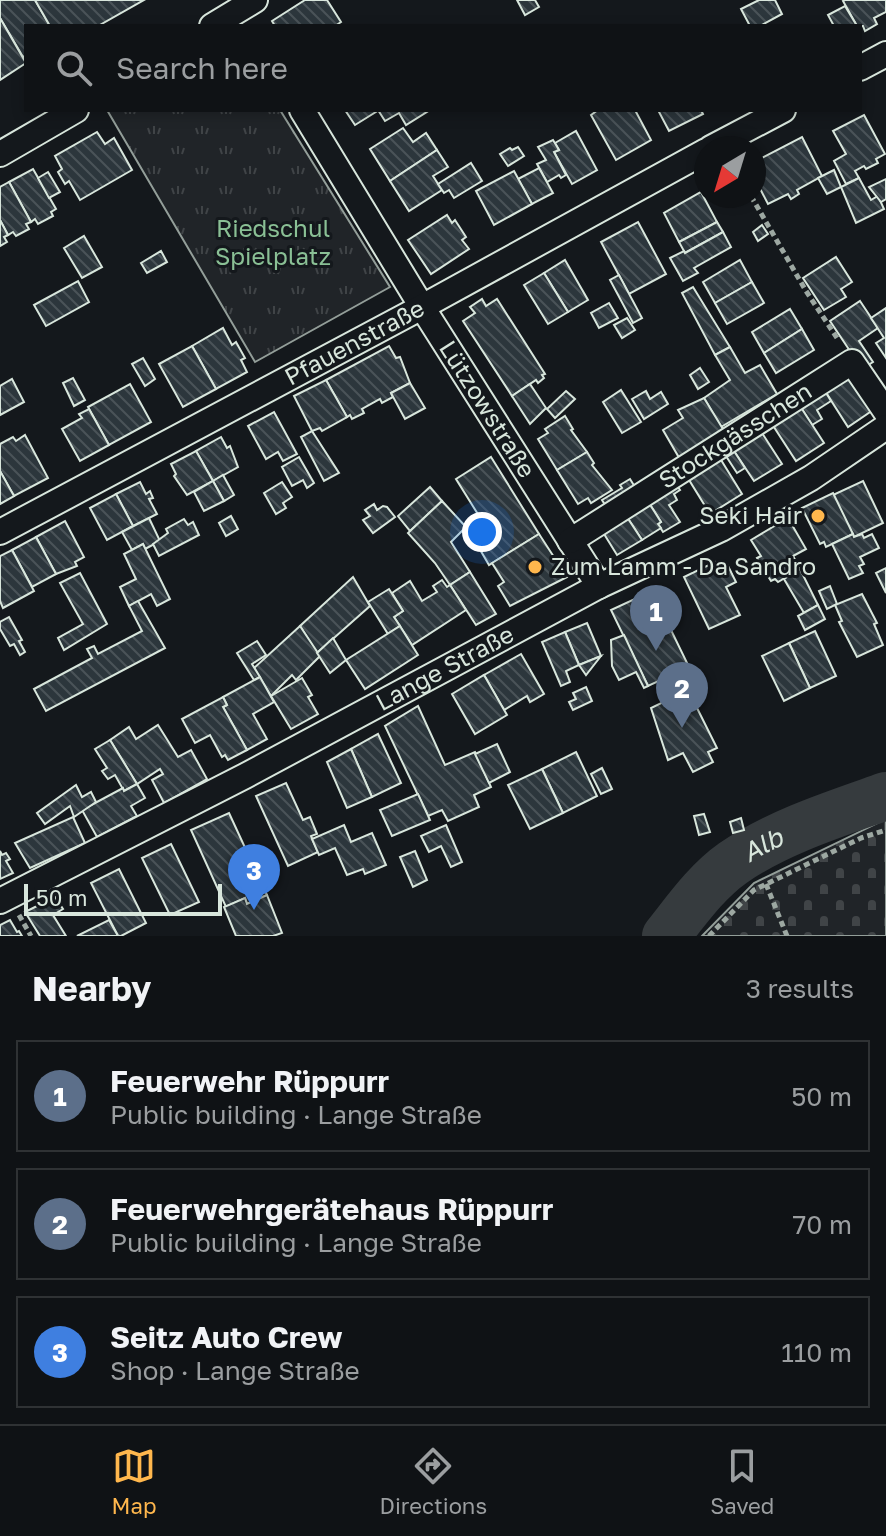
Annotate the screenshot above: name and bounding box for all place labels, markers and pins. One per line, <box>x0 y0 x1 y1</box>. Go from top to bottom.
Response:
place label: Seki Hair <box>699 500 802 529</box>
marker: Seki Hair <box>809 507 827 525</box>
place label: Zum Lamm - Da Sandro <box>551 551 816 580</box>
marker: Zum Lamm - Da Sandro <box>526 558 544 576</box>
pin: 1 <box>630 585 682 651</box>
pin: 2 <box>656 662 708 728</box>
pin: 3 <box>228 844 280 910</box>

